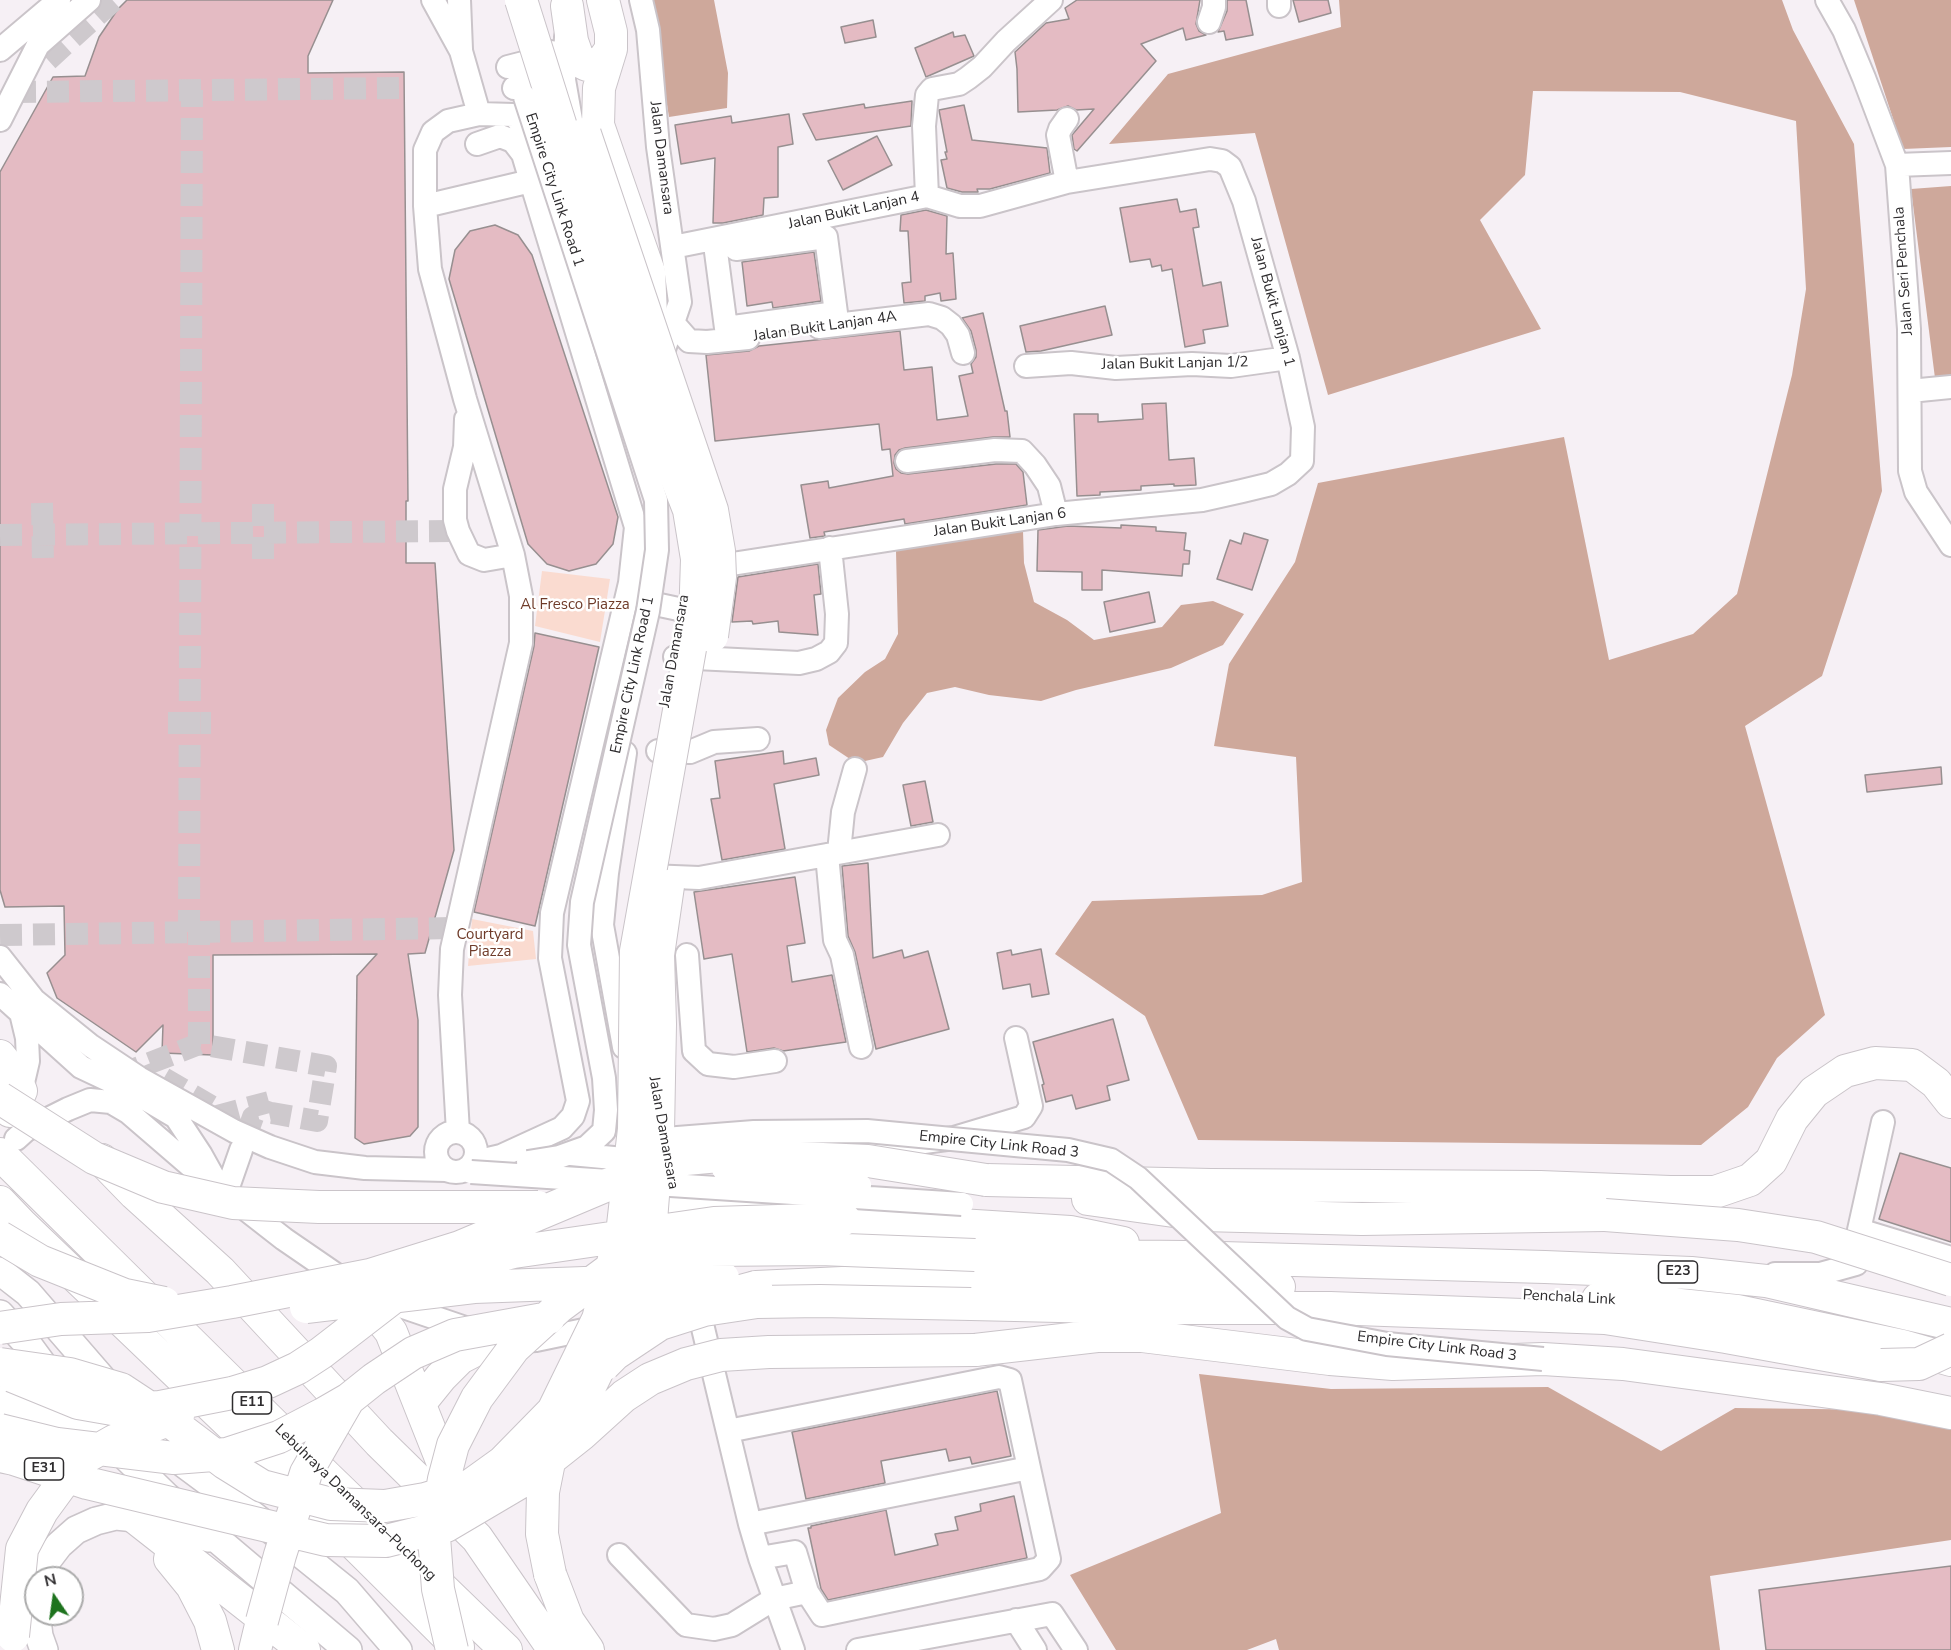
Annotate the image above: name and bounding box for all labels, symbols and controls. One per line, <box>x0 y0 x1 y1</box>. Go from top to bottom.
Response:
street label: Jalan Damansara <box>645 100 677 216</box>
street label: Empire City Link Road 1 <box>521 111 587 269</box>
street label: Jalan Bukit Lanjan 4 <box>787 188 921 234</box>
street label: Jalan Seri Penchala <box>1891 206 1917 336</box>
street label: Jalan Bukit Lanjan 1 <box>1246 235 1298 369</box>
street label: Jalan Bukit Lanjan 4A <box>752 308 898 346</box>
street label: Jalan Bukit Lanjan 1/2 <box>1101 354 1249 374</box>
street label: Jalan Bukit Lanjan 6 <box>933 505 1067 541</box>
street label: Jalan Damansara <box>656 593 694 709</box>
street label: Empire City Link Road 1 <box>607 595 659 755</box>
park label: Al Fresco Piazza <box>520 596 630 614</box>
park label: Courtyard Piazza <box>457 926 523 961</box>
street label: Jalan Damansara <box>644 1075 682 1191</box>
street label: Empire City Link Road 3 <box>918 1128 1080 1162</box>
road number: E23 <box>1658 1261 1698 1283</box>
street label: Penchala Link <box>1522 1287 1616 1309</box>
street label: Empire City Link Road 3 <box>1356 1328 1518 1366</box>
road number: E11 <box>232 1392 272 1414</box>
street label: Lebuhraya Damansara–Puchong <box>271 1421 439 1585</box>
road number: E31 <box>24 1458 63 1480</box>
north arrow <box>24 1566 84 1626</box>
text: N <box>42 1568 59 1592</box>

